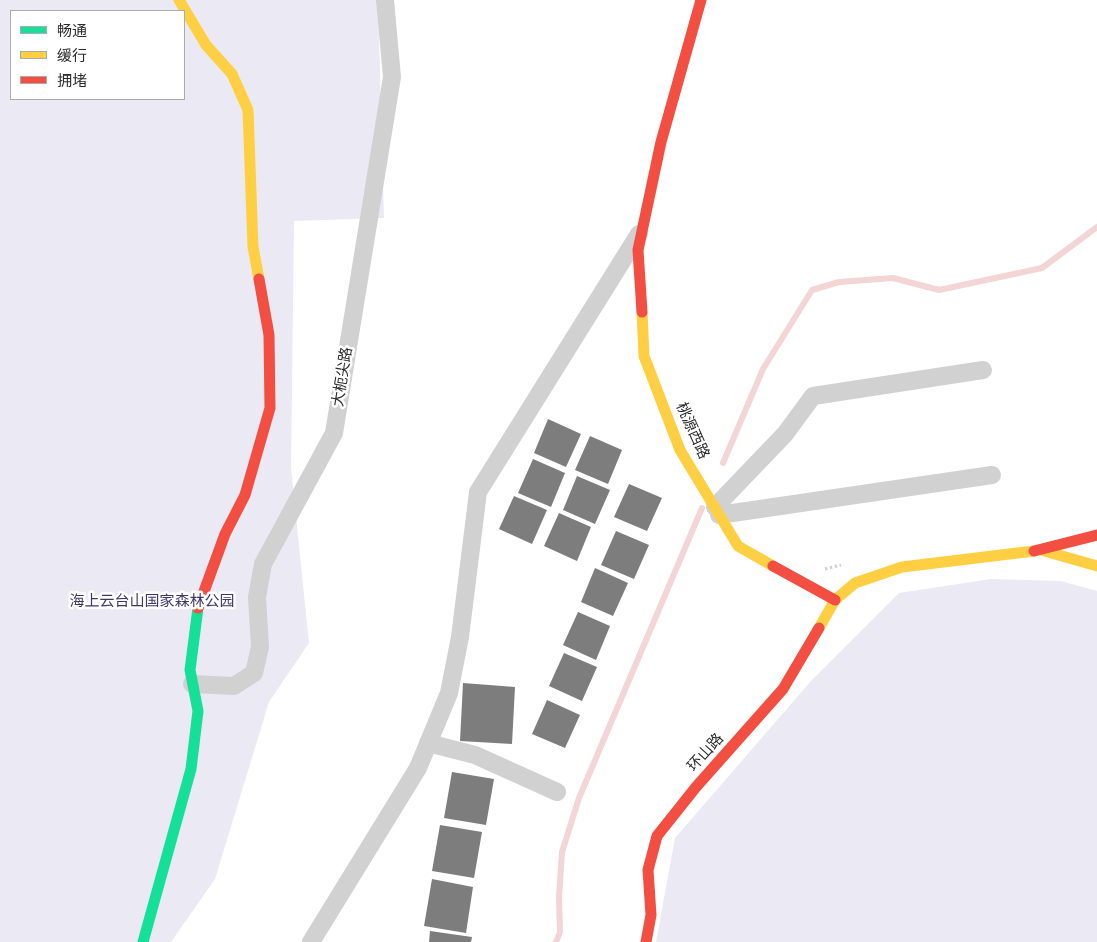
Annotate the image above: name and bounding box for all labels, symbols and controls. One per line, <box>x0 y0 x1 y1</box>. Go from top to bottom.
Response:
legend <box>10 10 185 100</box>
text: 畅通 <box>57 21 87 41</box>
text: 缓行 <box>57 46 87 66</box>
text: 拥堵 <box>57 71 87 91</box>
street label: 大枙尖路 <box>329 346 357 408</box>
street label: 桃源西路 <box>672 400 712 462</box>
park label: 海上云台山国家森林公园 <box>70 593 234 611</box>
street label: 环山路 <box>684 730 728 776</box>

